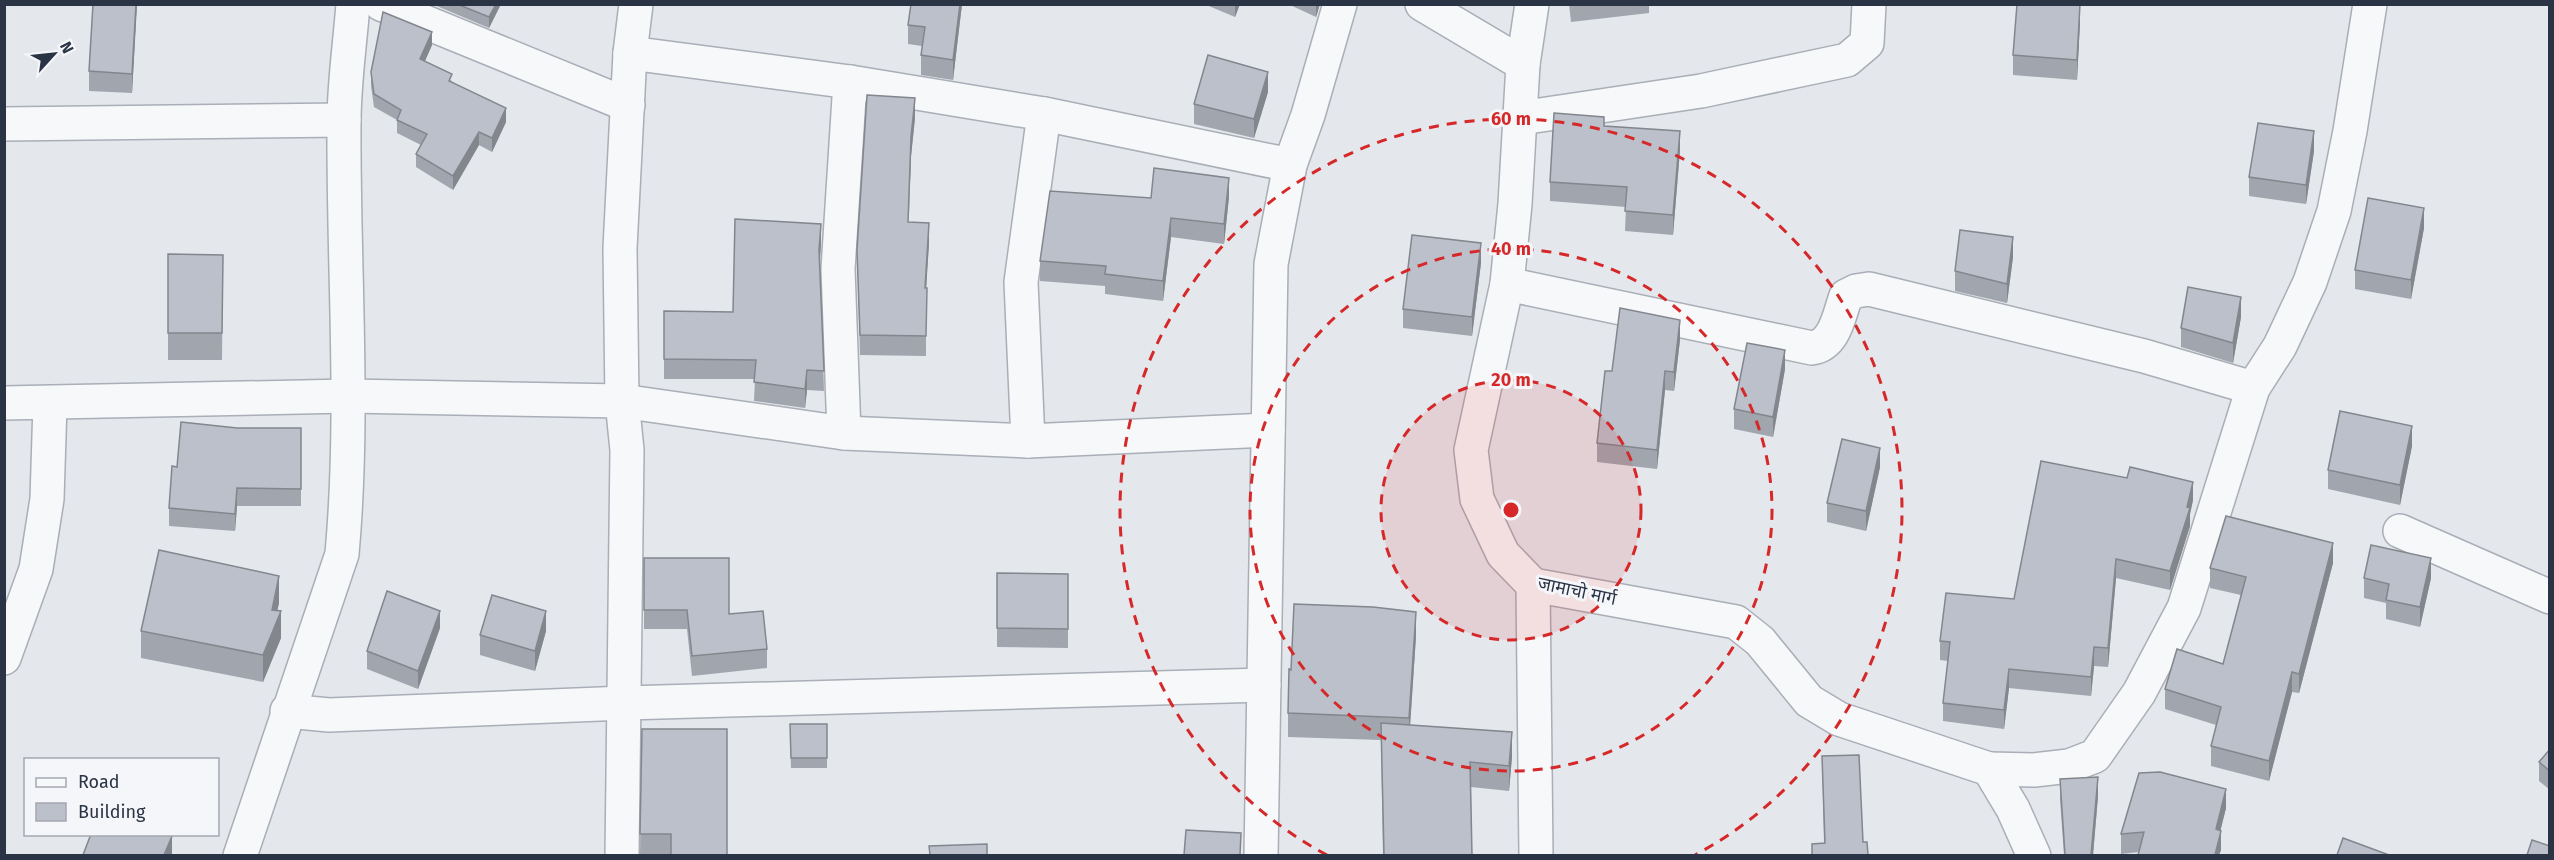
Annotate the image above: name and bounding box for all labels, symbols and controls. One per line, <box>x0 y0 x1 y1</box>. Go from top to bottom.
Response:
north arrow <box>24 24 84 84</box>
text: N <box>56 38 78 56</box>
text: 60 m <box>1491 108 1531 130</box>
text: 40 m <box>1491 238 1531 260</box>
text: 20 m <box>1491 369 1531 391</box>
centre of rings <box>1501 500 1521 520</box>
street label: जामाचो मार्ग <box>1536 572 1619 610</box>
legend <box>24 758 219 836</box>
text: Road <box>78 771 120 793</box>
text: Building <box>78 801 146 823</box>

